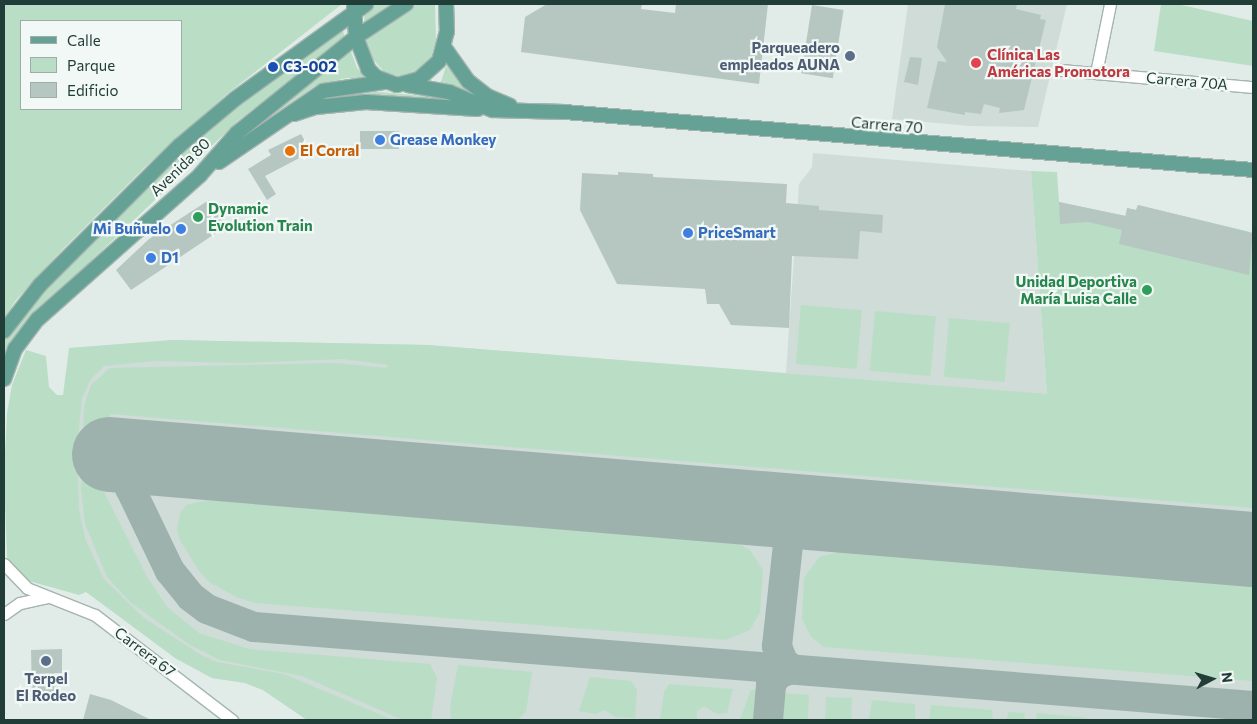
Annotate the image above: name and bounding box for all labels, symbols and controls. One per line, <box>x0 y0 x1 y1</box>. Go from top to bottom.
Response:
legend <box>20 20 182 110</box>
text: Calle <box>67 31 101 49</box>
place label: Parqueadero empleados AUNA <box>720 38 840 73</box>
place label: Clínica Las Américas Promotora <box>987 45 1130 80</box>
marker: Parqueadero empleados AUNA <box>844 50 856 62</box>
text: Parque <box>67 56 115 74</box>
marker: Clínica Las Américas Promotora <box>969 56 983 70</box>
place label: C3-002 <box>283 58 337 76</box>
marker: C3-002 <box>267 61 279 73</box>
street label: Carrera 70A <box>1145 68 1229 94</box>
text: Edificio <box>67 81 118 99</box>
street label: Carrera 70 <box>850 113 924 137</box>
place label: Grease Monkey <box>390 131 497 149</box>
street label: Avenida 80 <box>146 134 214 200</box>
marker: Grease Monkey <box>374 134 386 146</box>
place label: El Corral <box>300 142 359 160</box>
marker: El Corral <box>284 145 296 157</box>
place label: Dynamic Evolution Train <box>208 199 313 234</box>
marker: Dynamic Evolution Train <box>192 211 204 223</box>
place label: Mi Buñuelo <box>93 220 171 238</box>
marker: Mi Buñuelo <box>175 223 187 235</box>
place label: PriceSmart <box>698 224 776 242</box>
marker: PriceSmart <box>682 227 694 239</box>
place label: D1 <box>161 249 179 267</box>
marker: D1 <box>145 252 157 264</box>
place label: Unidad Deportiva María Luisa Calle <box>1016 272 1137 307</box>
marker: Unidad Deportiva María Luisa Calle <box>1141 284 1153 296</box>
street label: Carrera 67 <box>111 623 179 681</box>
north arrow <box>1187 654 1237 704</box>
marker: Terpel El Rodeo <box>40 655 52 667</box>
place label: Terpel El Rodeo <box>16 669 76 704</box>
text: N <box>1218 671 1236 683</box>

